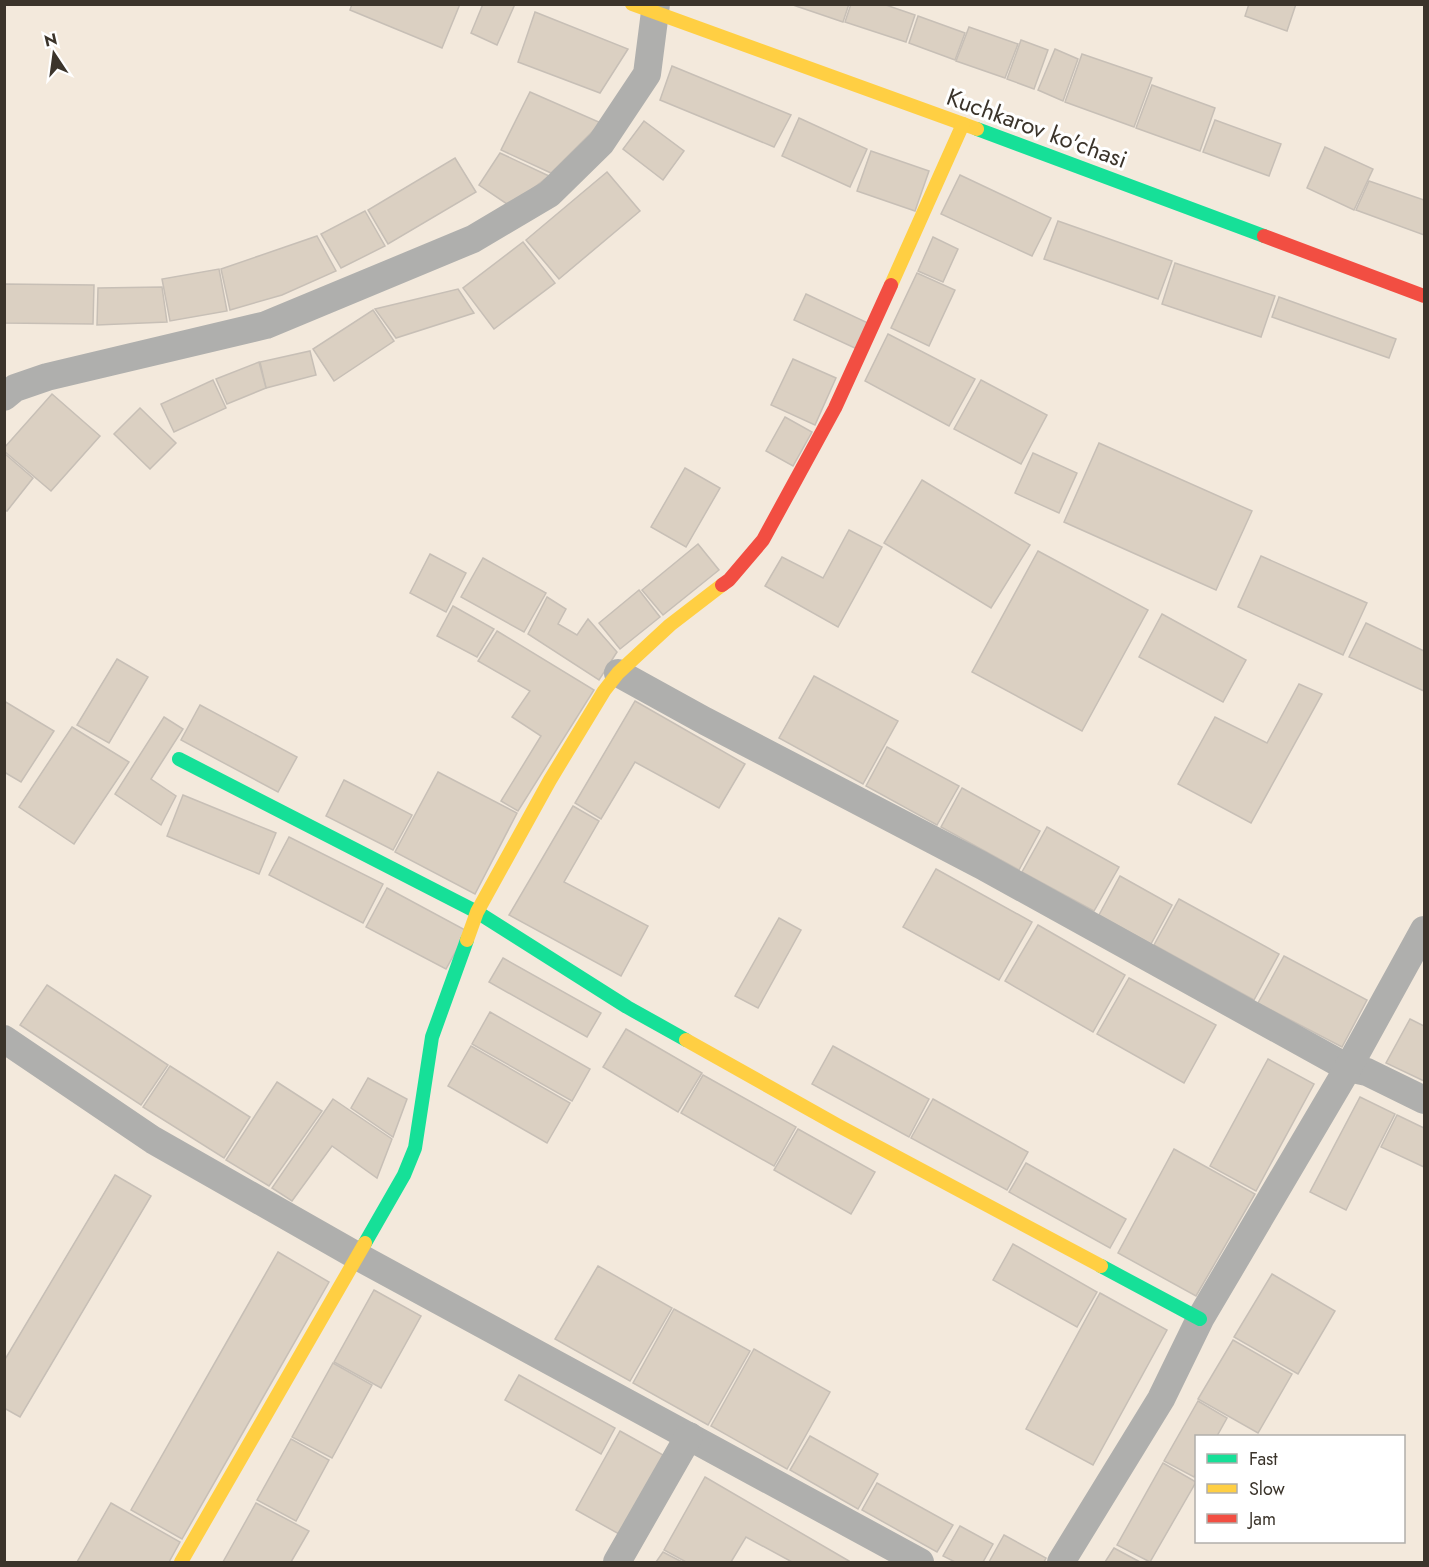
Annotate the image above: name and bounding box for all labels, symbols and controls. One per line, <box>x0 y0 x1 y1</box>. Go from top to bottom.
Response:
north arrow <box>24 24 84 84</box>
text: N <box>42 27 60 53</box>
street label: Kuchkarov ko'chasi <box>942 79 1132 177</box>
legend <box>1195 1435 1405 1543</box>
text: Fast <box>1249 1446 1278 1472</box>
text: Slow <box>1249 1476 1286 1502</box>
text: Jam <box>1247 1506 1276 1532</box>

